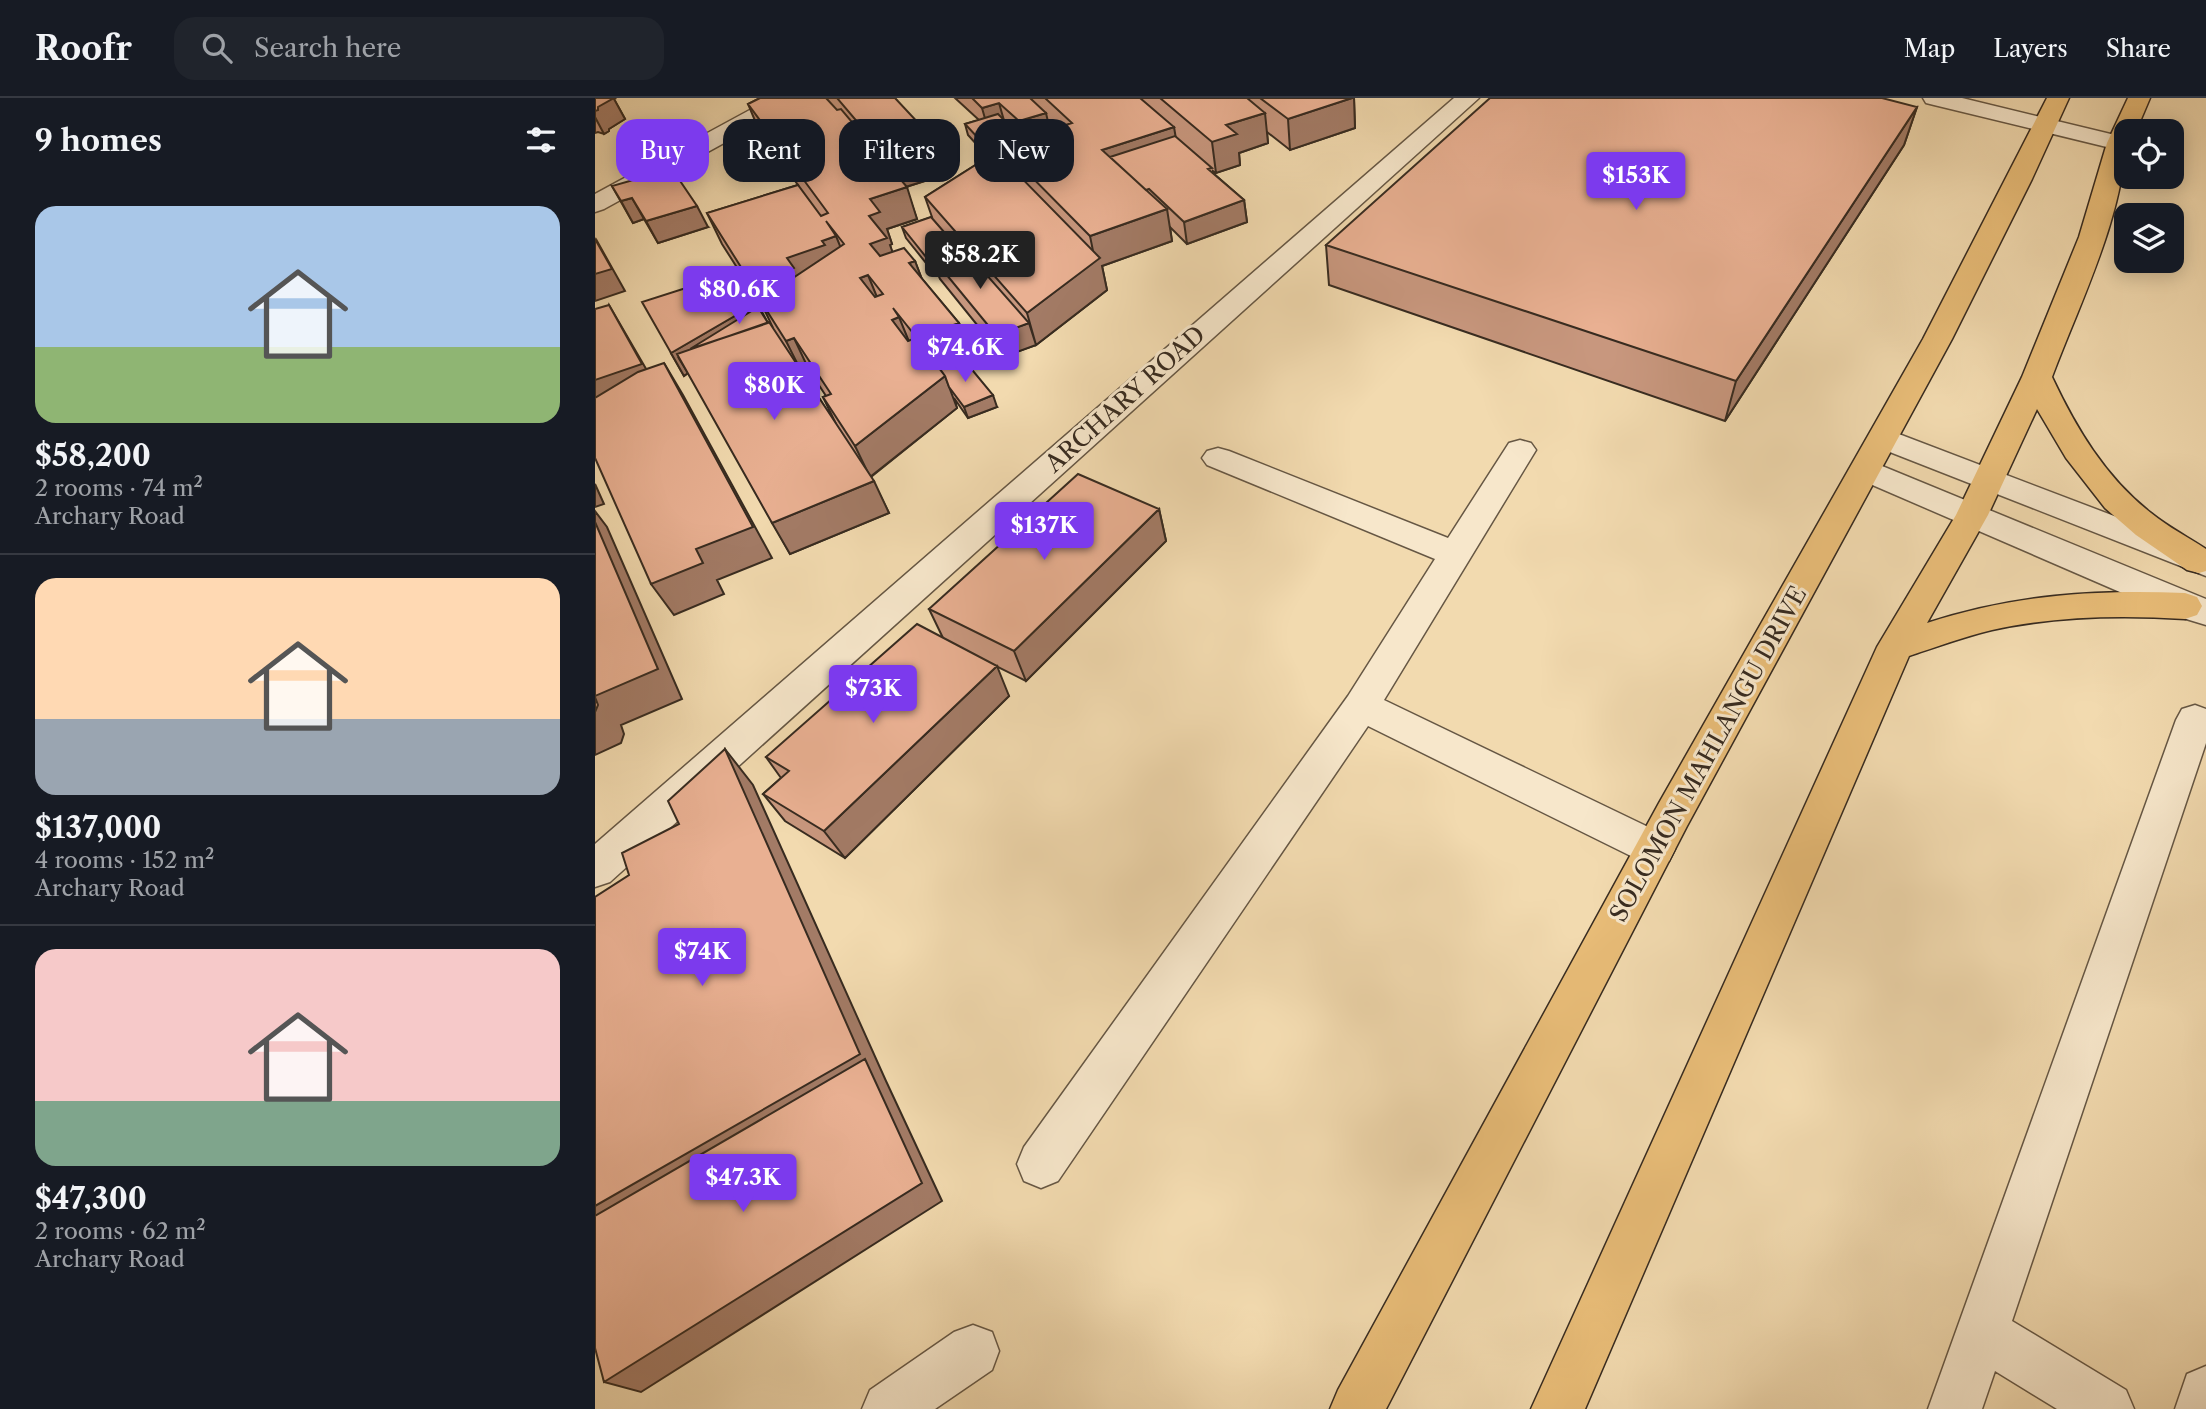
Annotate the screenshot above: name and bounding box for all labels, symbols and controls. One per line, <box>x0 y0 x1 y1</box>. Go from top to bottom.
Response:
search box <box>174 17 664 80</box>
text: Roofr <box>35 28 132 69</box>
icon: search <box>198 29 236 67</box>
text: Search here <box>254 32 401 64</box>
text: Map <box>1904 34 1955 63</box>
text: Layers <box>1993 34 2068 63</box>
text: Share <box>2106 34 2171 63</box>
chip: Buy <box>616 119 709 182</box>
chip: Rent <box>723 119 825 182</box>
chip: Filters <box>839 119 960 182</box>
chip: New <box>974 119 1074 182</box>
map controls <box>2114 119 2184 273</box>
button: locate <box>2114 119 2184 189</box>
icon: filters <box>522 121 560 159</box>
text: 9 homes <box>35 122 162 159</box>
pin: $153K <box>1587 152 1685 212</box>
text: $153K <box>1602 161 1670 189</box>
button: layers <box>2114 203 2184 273</box>
pin: $58.2K <box>923 232 1037 291</box>
text: $58.2K <box>941 240 1019 268</box>
icon: home <box>235 251 361 377</box>
pin: $80.6K <box>682 266 796 326</box>
text: $80.6K <box>699 275 779 303</box>
street label: ARCHARY ROAD <box>1038 320 1211 479</box>
pin: $74.6K <box>908 324 1022 384</box>
text: $74.6K <box>927 333 1003 361</box>
pin: $80K <box>733 362 815 422</box>
text: $80K <box>744 371 804 399</box>
text: $58,200 <box>35 437 151 474</box>
text: 2 rooms · 74 m² <box>35 474 203 502</box>
text: Archary Road <box>35 502 185 530</box>
pin: $137K <box>995 503 1093 562</box>
text: $137K <box>1011 511 1077 539</box>
street label: SOLOMON MAHLANGU DRIVE <box>1603 581 1813 927</box>
icon: home <box>235 623 361 749</box>
pin: $73K <box>832 666 914 725</box>
text: $73K <box>845 674 901 702</box>
text: $137,000 <box>35 809 161 846</box>
text: 4 rooms · 152 m² <box>35 846 215 874</box>
text: Archary Road <box>35 874 185 902</box>
pin: $74K <box>661 928 743 988</box>
text: $74K <box>674 937 730 965</box>
icon: home <box>235 994 361 1120</box>
pin: $47.3K <box>686 1154 800 1214</box>
text: $47.3K <box>706 1163 780 1191</box>
text: $47,300 <box>35 1180 147 1217</box>
text: 2 rooms · 62 m² <box>35 1217 206 1245</box>
text: Archary Road <box>35 1245 185 1273</box>

